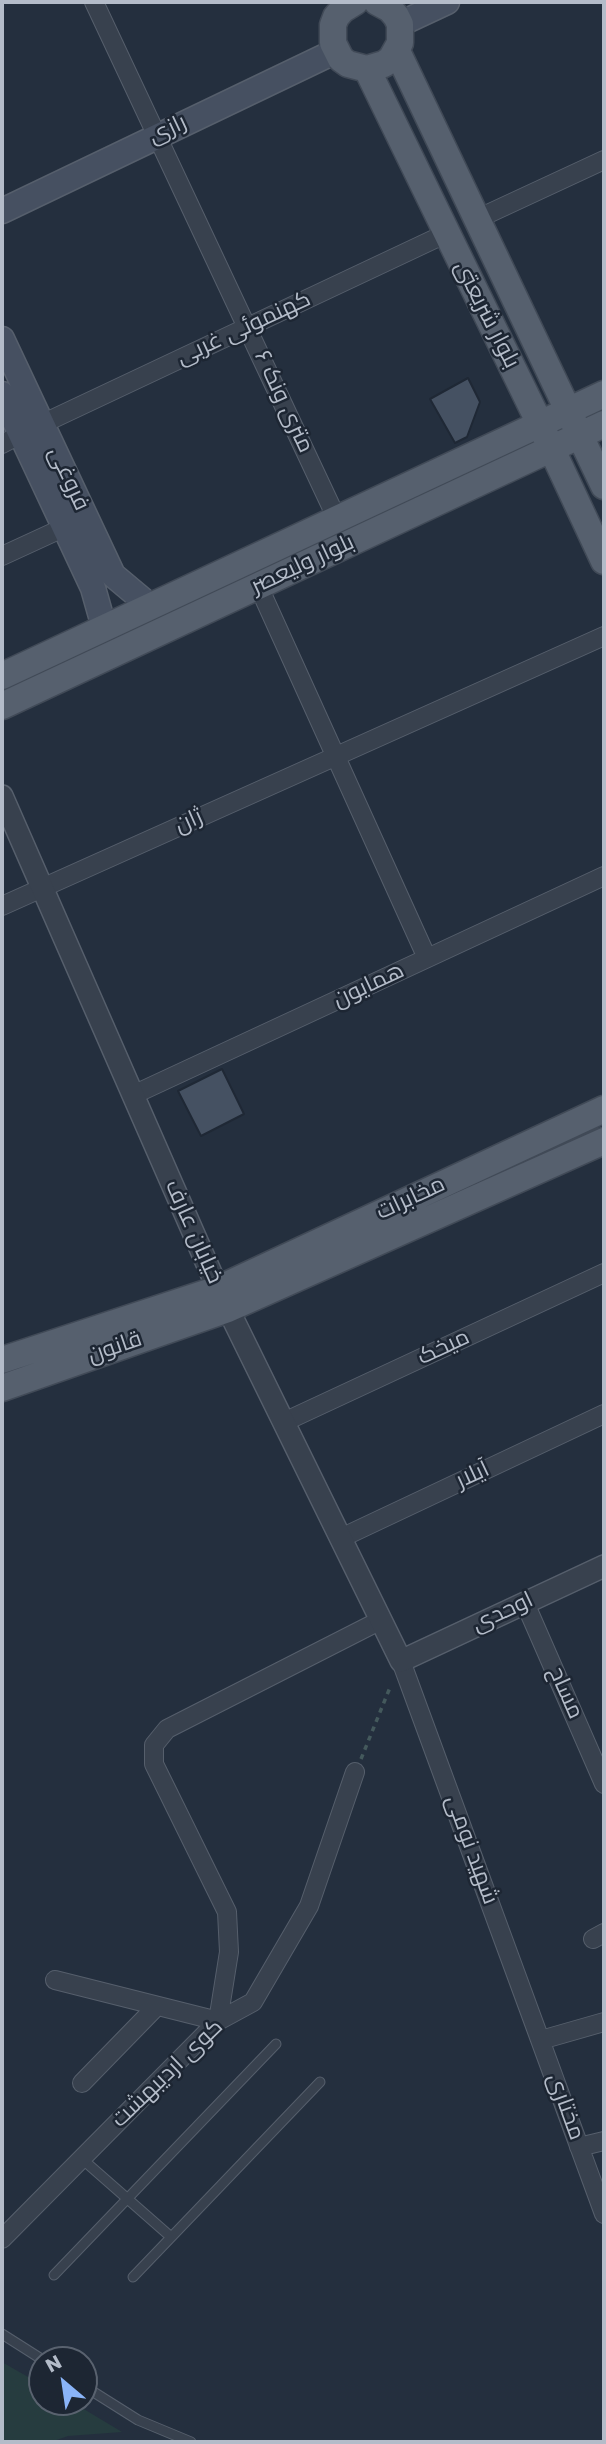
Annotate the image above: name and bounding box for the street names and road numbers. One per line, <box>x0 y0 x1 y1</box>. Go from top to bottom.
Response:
street label: رازی <box>145 109 191 151</box>
street label: بلوار شریعتى <box>447 257 525 373</box>
street label: کهنموئی غربی <box>173 286 315 372</box>
street label: ۶ متری ونک <box>247 346 319 458</box>
street label: فروغى <box>41 443 95 515</box>
street label: بلوار ولیعصر <box>247 529 359 601</box>
street label: ژان <box>171 804 207 840</box>
street label: همایون <box>329 958 409 1014</box>
street label: مخابرات <box>372 1171 450 1227</box>
street label: خیابان عارف <box>158 1176 228 1288</box>
street label: میخک <box>414 1324 474 1372</box>
street label: قانون <box>84 1326 146 1370</box>
street label: آیلار <box>452 1456 494 1496</box>
street label: اوحدی <box>468 1587 538 1639</box>
street label: مساح <box>541 1662 589 1724</box>
street label: شهید نومی <box>439 1792 503 1908</box>
street label: کوی اردیبهشت <box>106 2014 230 2134</box>
street label: مختاری <box>540 2070 590 2144</box>

